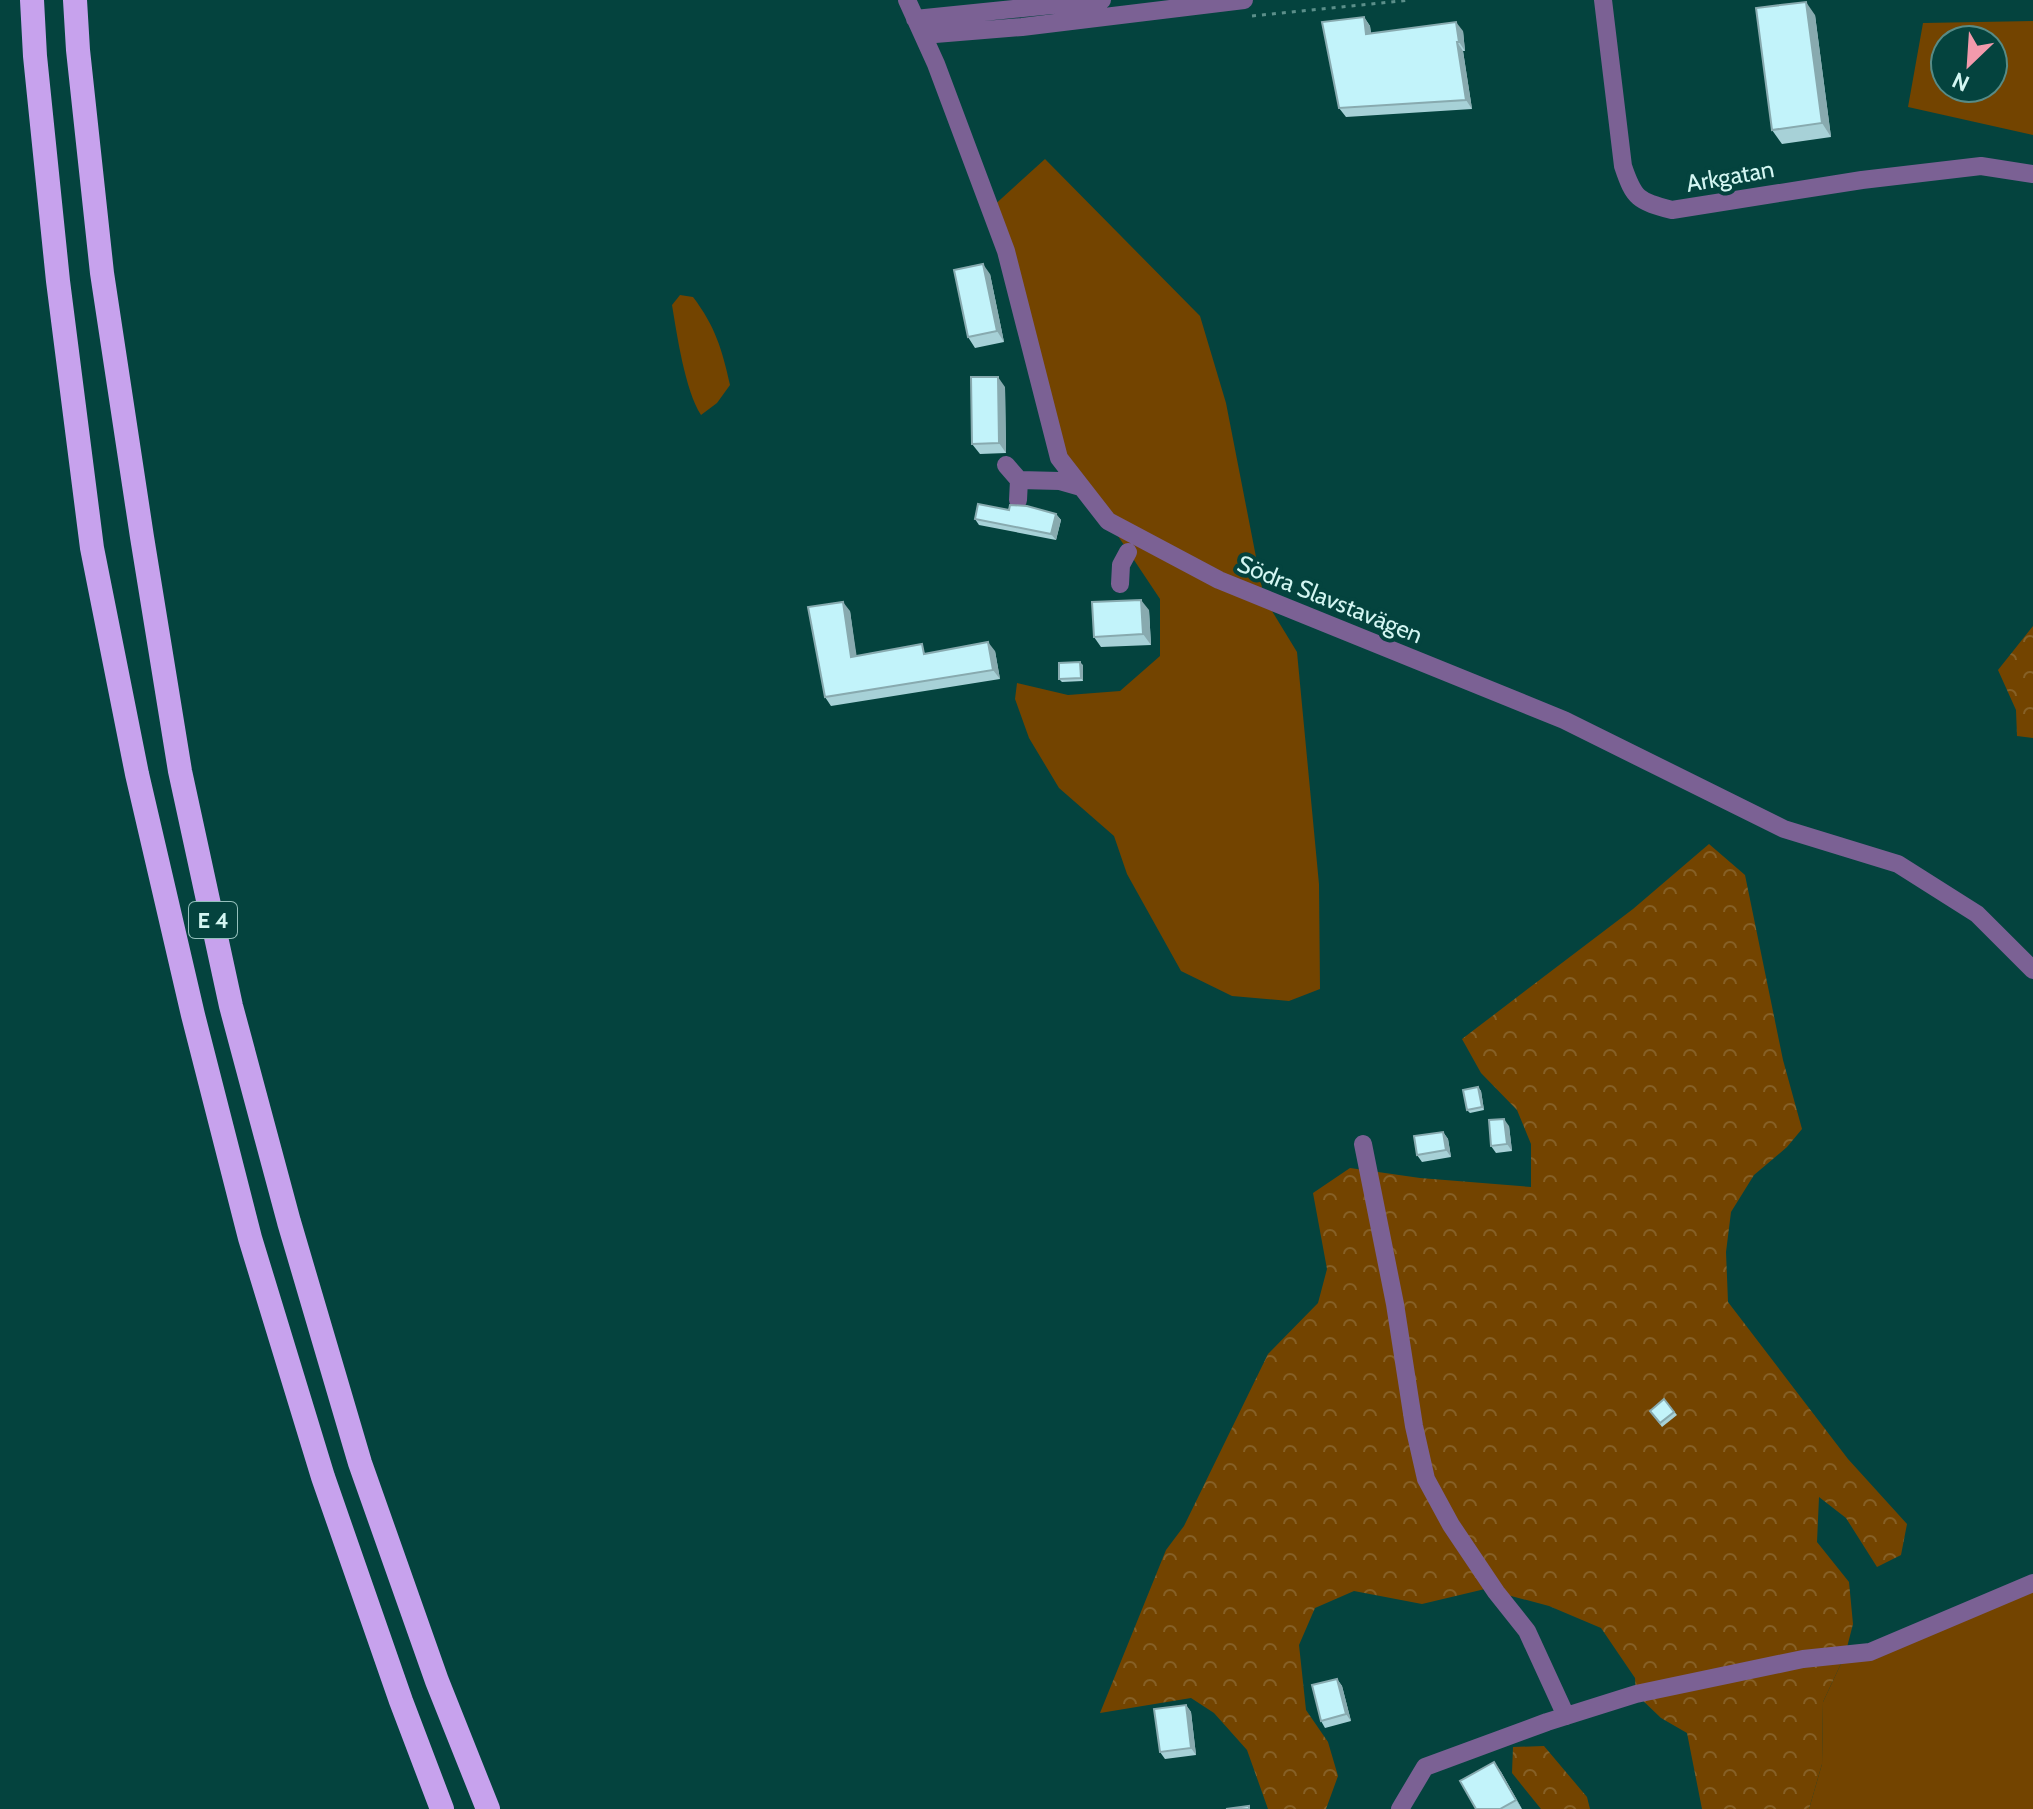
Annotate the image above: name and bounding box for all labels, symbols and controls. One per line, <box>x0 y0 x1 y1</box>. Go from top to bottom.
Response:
north arrow <box>1929 24 2009 104</box>
text: N <box>1948 66 1974 97</box>
street label: Arkgatan <box>1684 154 1776 198</box>
street label: Södra Slavstavägen <box>1233 549 1427 649</box>
road number: E 4 <box>189 902 237 938</box>

